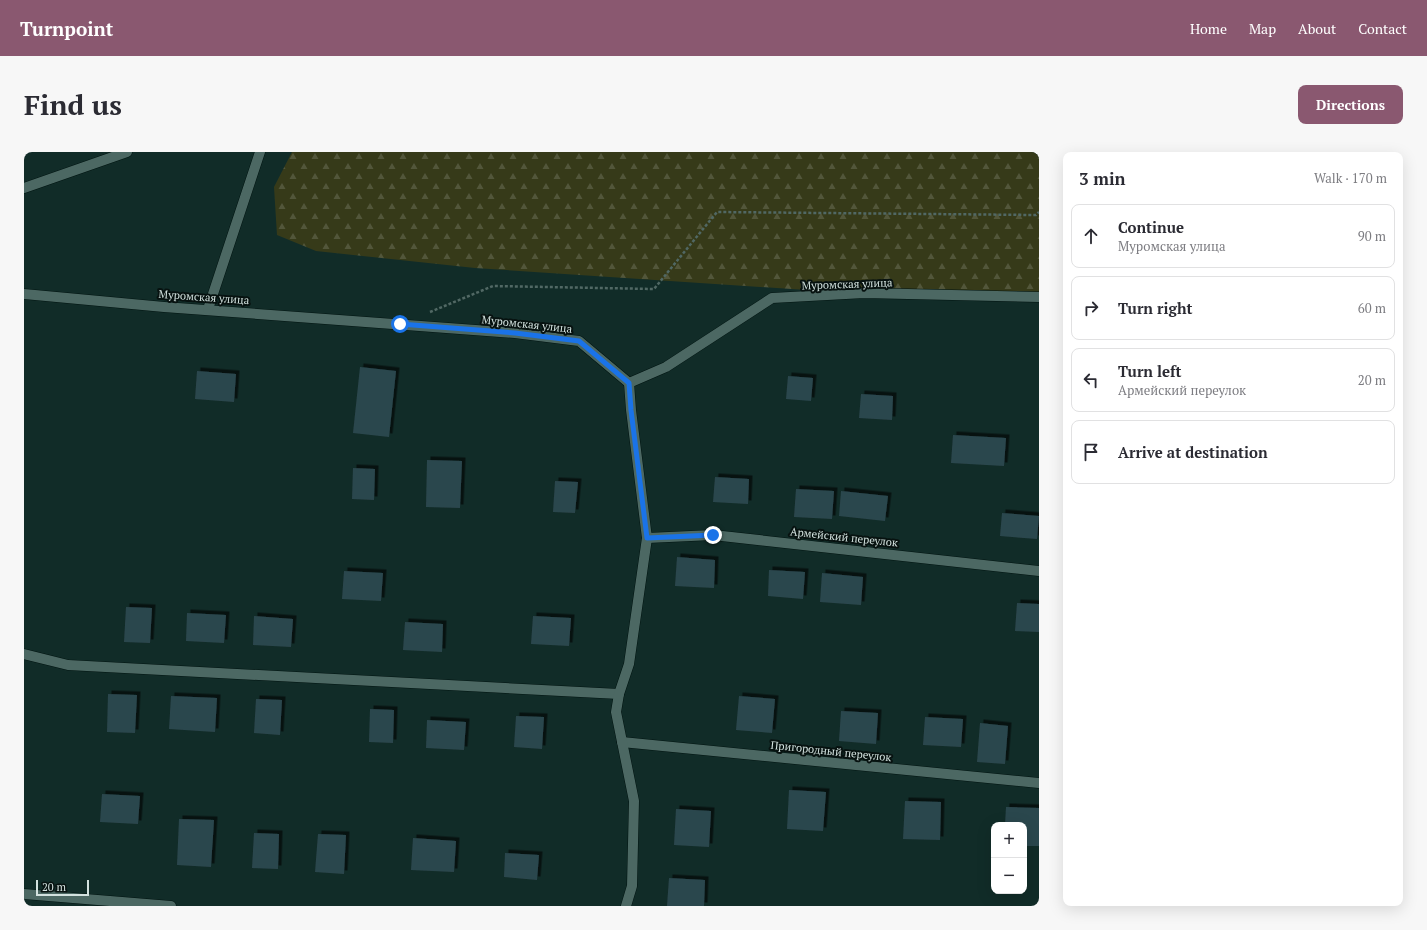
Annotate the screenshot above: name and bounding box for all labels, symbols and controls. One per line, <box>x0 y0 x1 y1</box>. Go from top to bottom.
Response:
text: Turnpoint <box>20 16 113 41</box>
text: Home <box>1190 19 1227 38</box>
text: Map <box>1249 19 1276 38</box>
text: About <box>1298 19 1336 38</box>
text: Contact <box>1358 19 1407 38</box>
button: Directions <box>1298 85 1403 124</box>
text: Find us <box>24 86 122 123</box>
text: 3 min <box>1079 167 1126 190</box>
text: Walk · 170 m <box>1314 169 1387 187</box>
text: Continue <box>1118 217 1184 237</box>
icon: ahead <box>1080 225 1102 247</box>
text: 90 m <box>1358 227 1386 245</box>
text: Муромская улица <box>1118 237 1225 255</box>
street label: Муромская улица <box>801 275 893 293</box>
street label: Муромская улица <box>158 287 250 307</box>
icon: right <box>1080 297 1102 319</box>
text: Turn right <box>1118 298 1193 318</box>
text: 60 m <box>1358 299 1386 317</box>
street label: Муромская улица <box>481 312 573 336</box>
route start <box>391 315 409 333</box>
text: Turn left <box>1118 361 1182 381</box>
icon: left <box>1080 369 1102 391</box>
text: 20 m <box>1358 371 1386 389</box>
text: Армейский переулок <box>1118 381 1246 399</box>
icon: arrive <box>1080 441 1102 463</box>
text: Arrive at destination <box>1118 442 1268 462</box>
street label: Армейский переулок <box>789 524 899 550</box>
route end <box>704 526 722 544</box>
street label: Пригородный переулок <box>770 738 892 764</box>
map controls <box>991 822 1027 894</box>
button: + <box>991 822 1027 858</box>
button: − <box>991 858 1027 894</box>
scale bar <box>36 878 89 897</box>
text: 20 m <box>42 880 66 894</box>

